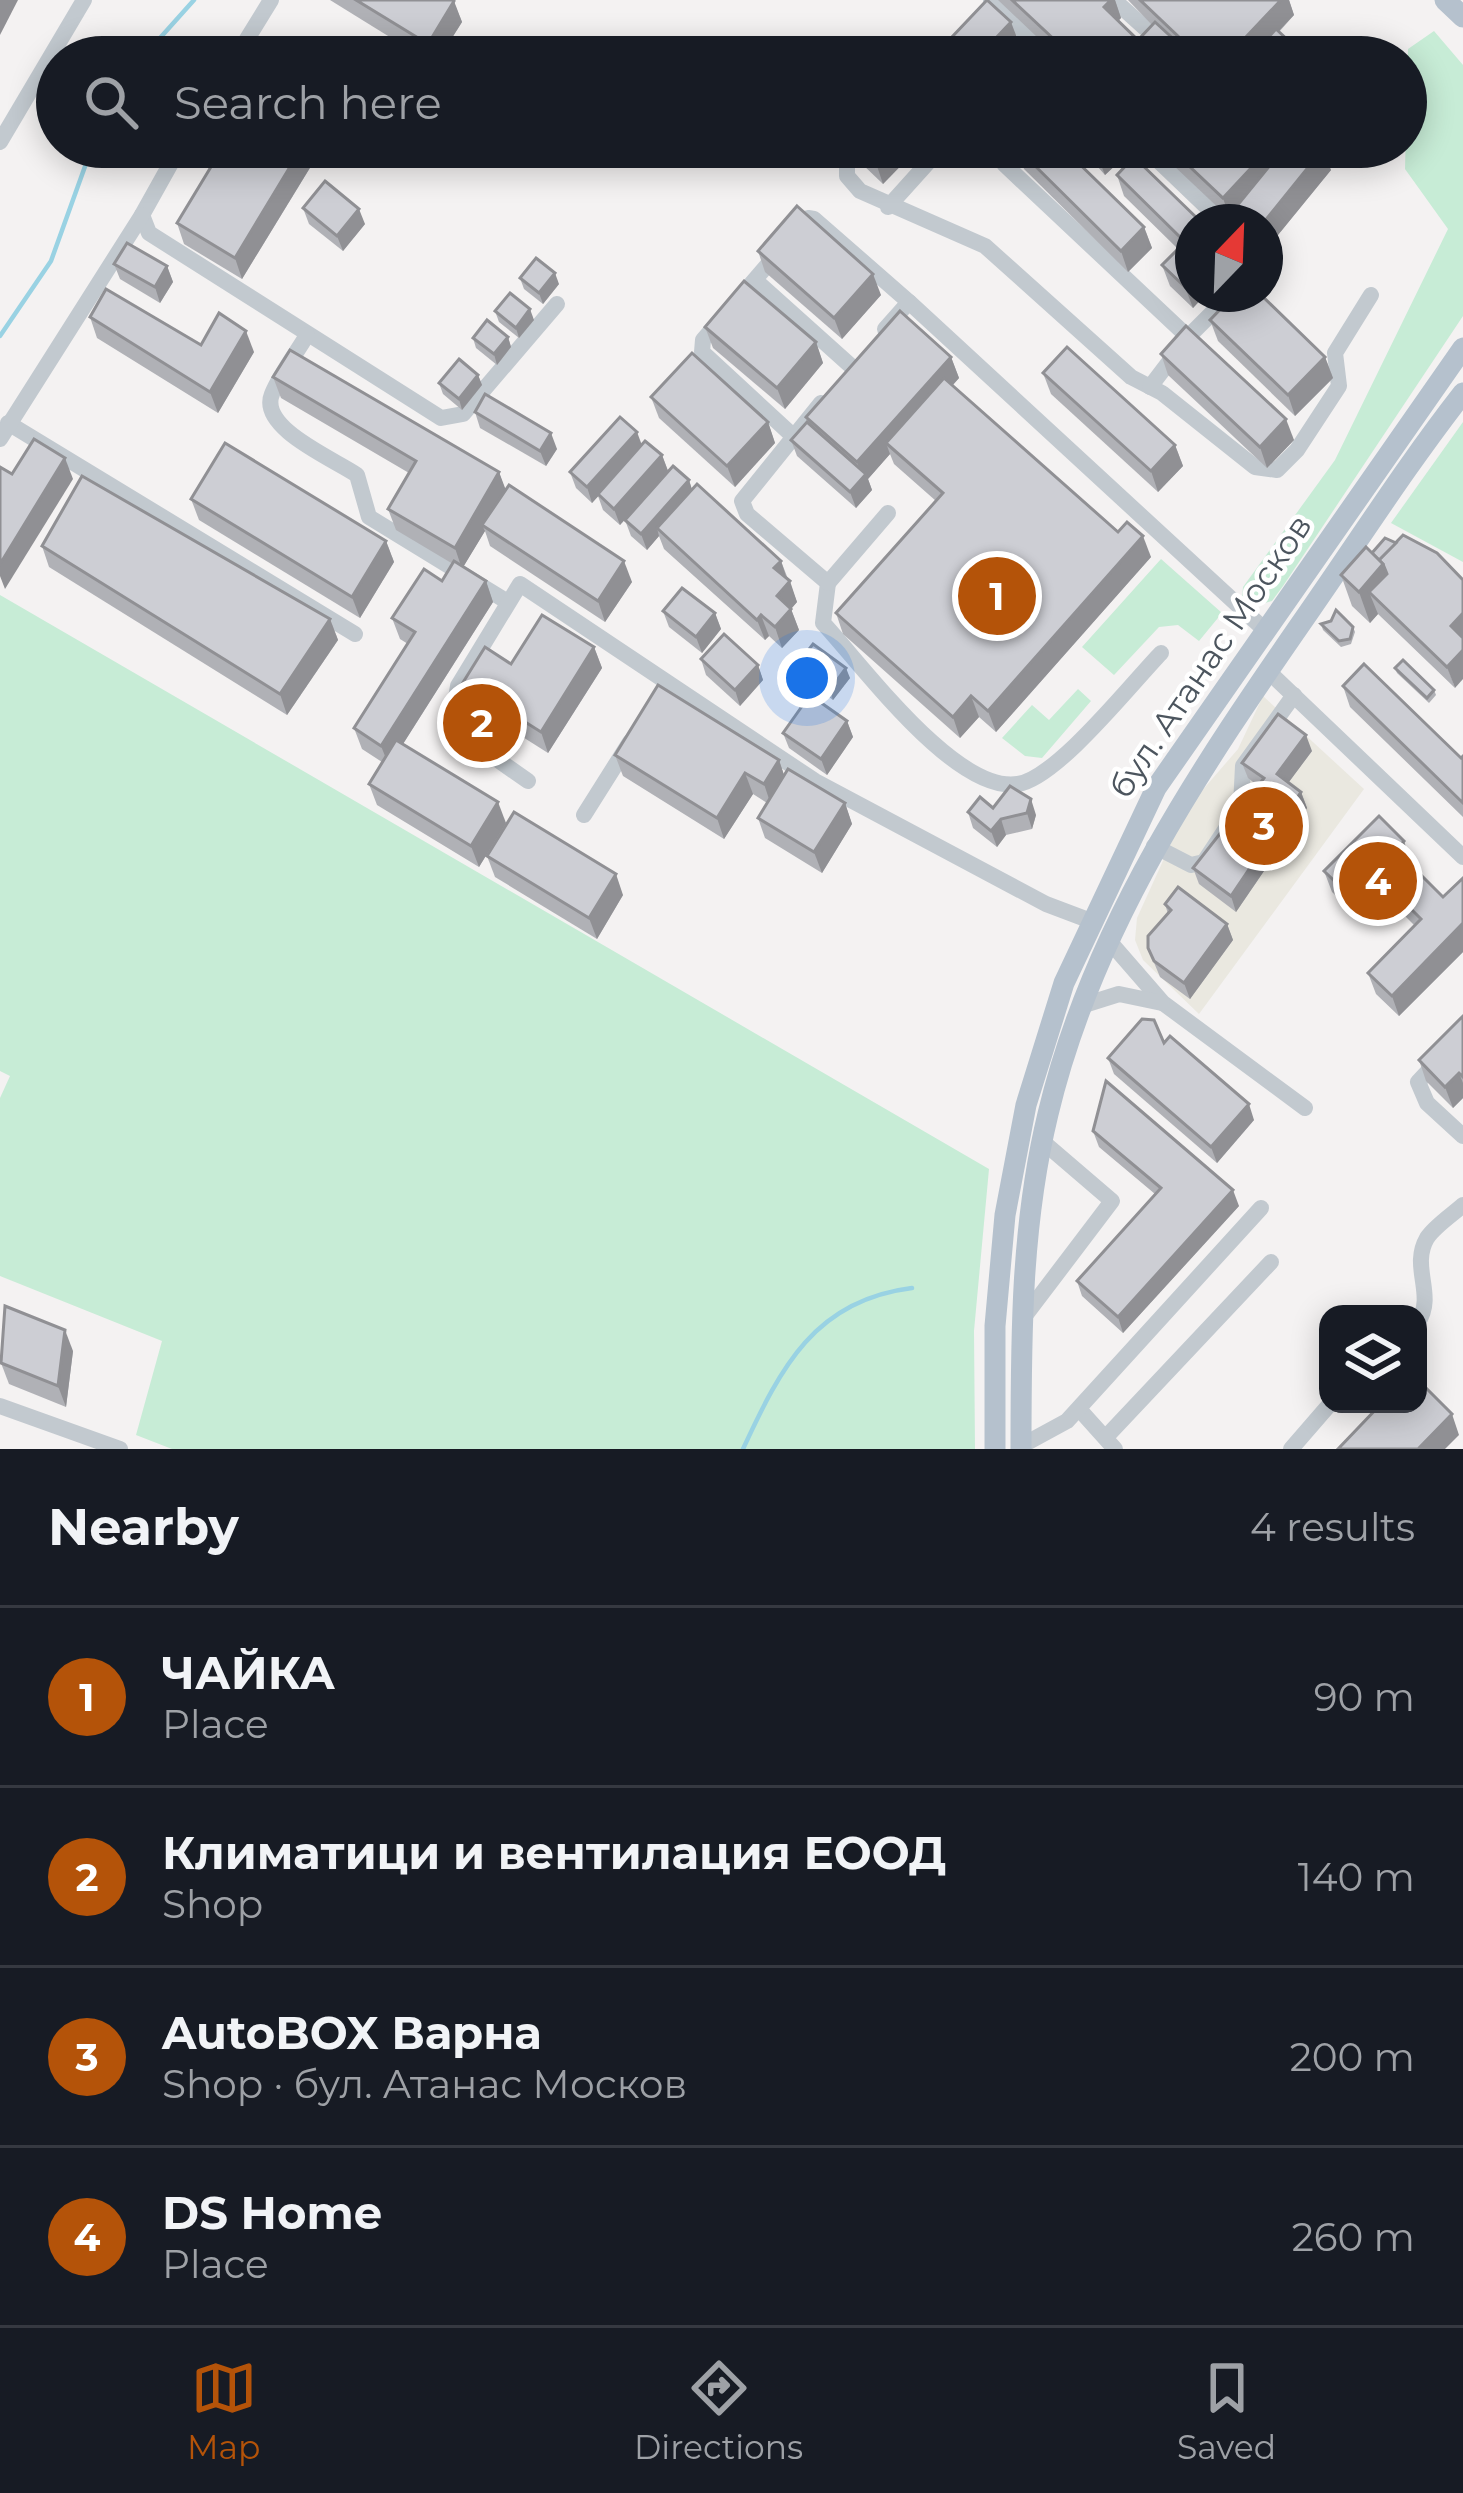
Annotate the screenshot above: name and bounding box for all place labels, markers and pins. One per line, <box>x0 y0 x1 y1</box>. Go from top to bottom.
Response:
pin: 1 <box>958 551 1036 641</box>
pin: 2 <box>443 678 521 768</box>
pin: 3 <box>1225 781 1303 871</box>
pin: 4 <box>1339 836 1417 926</box>

